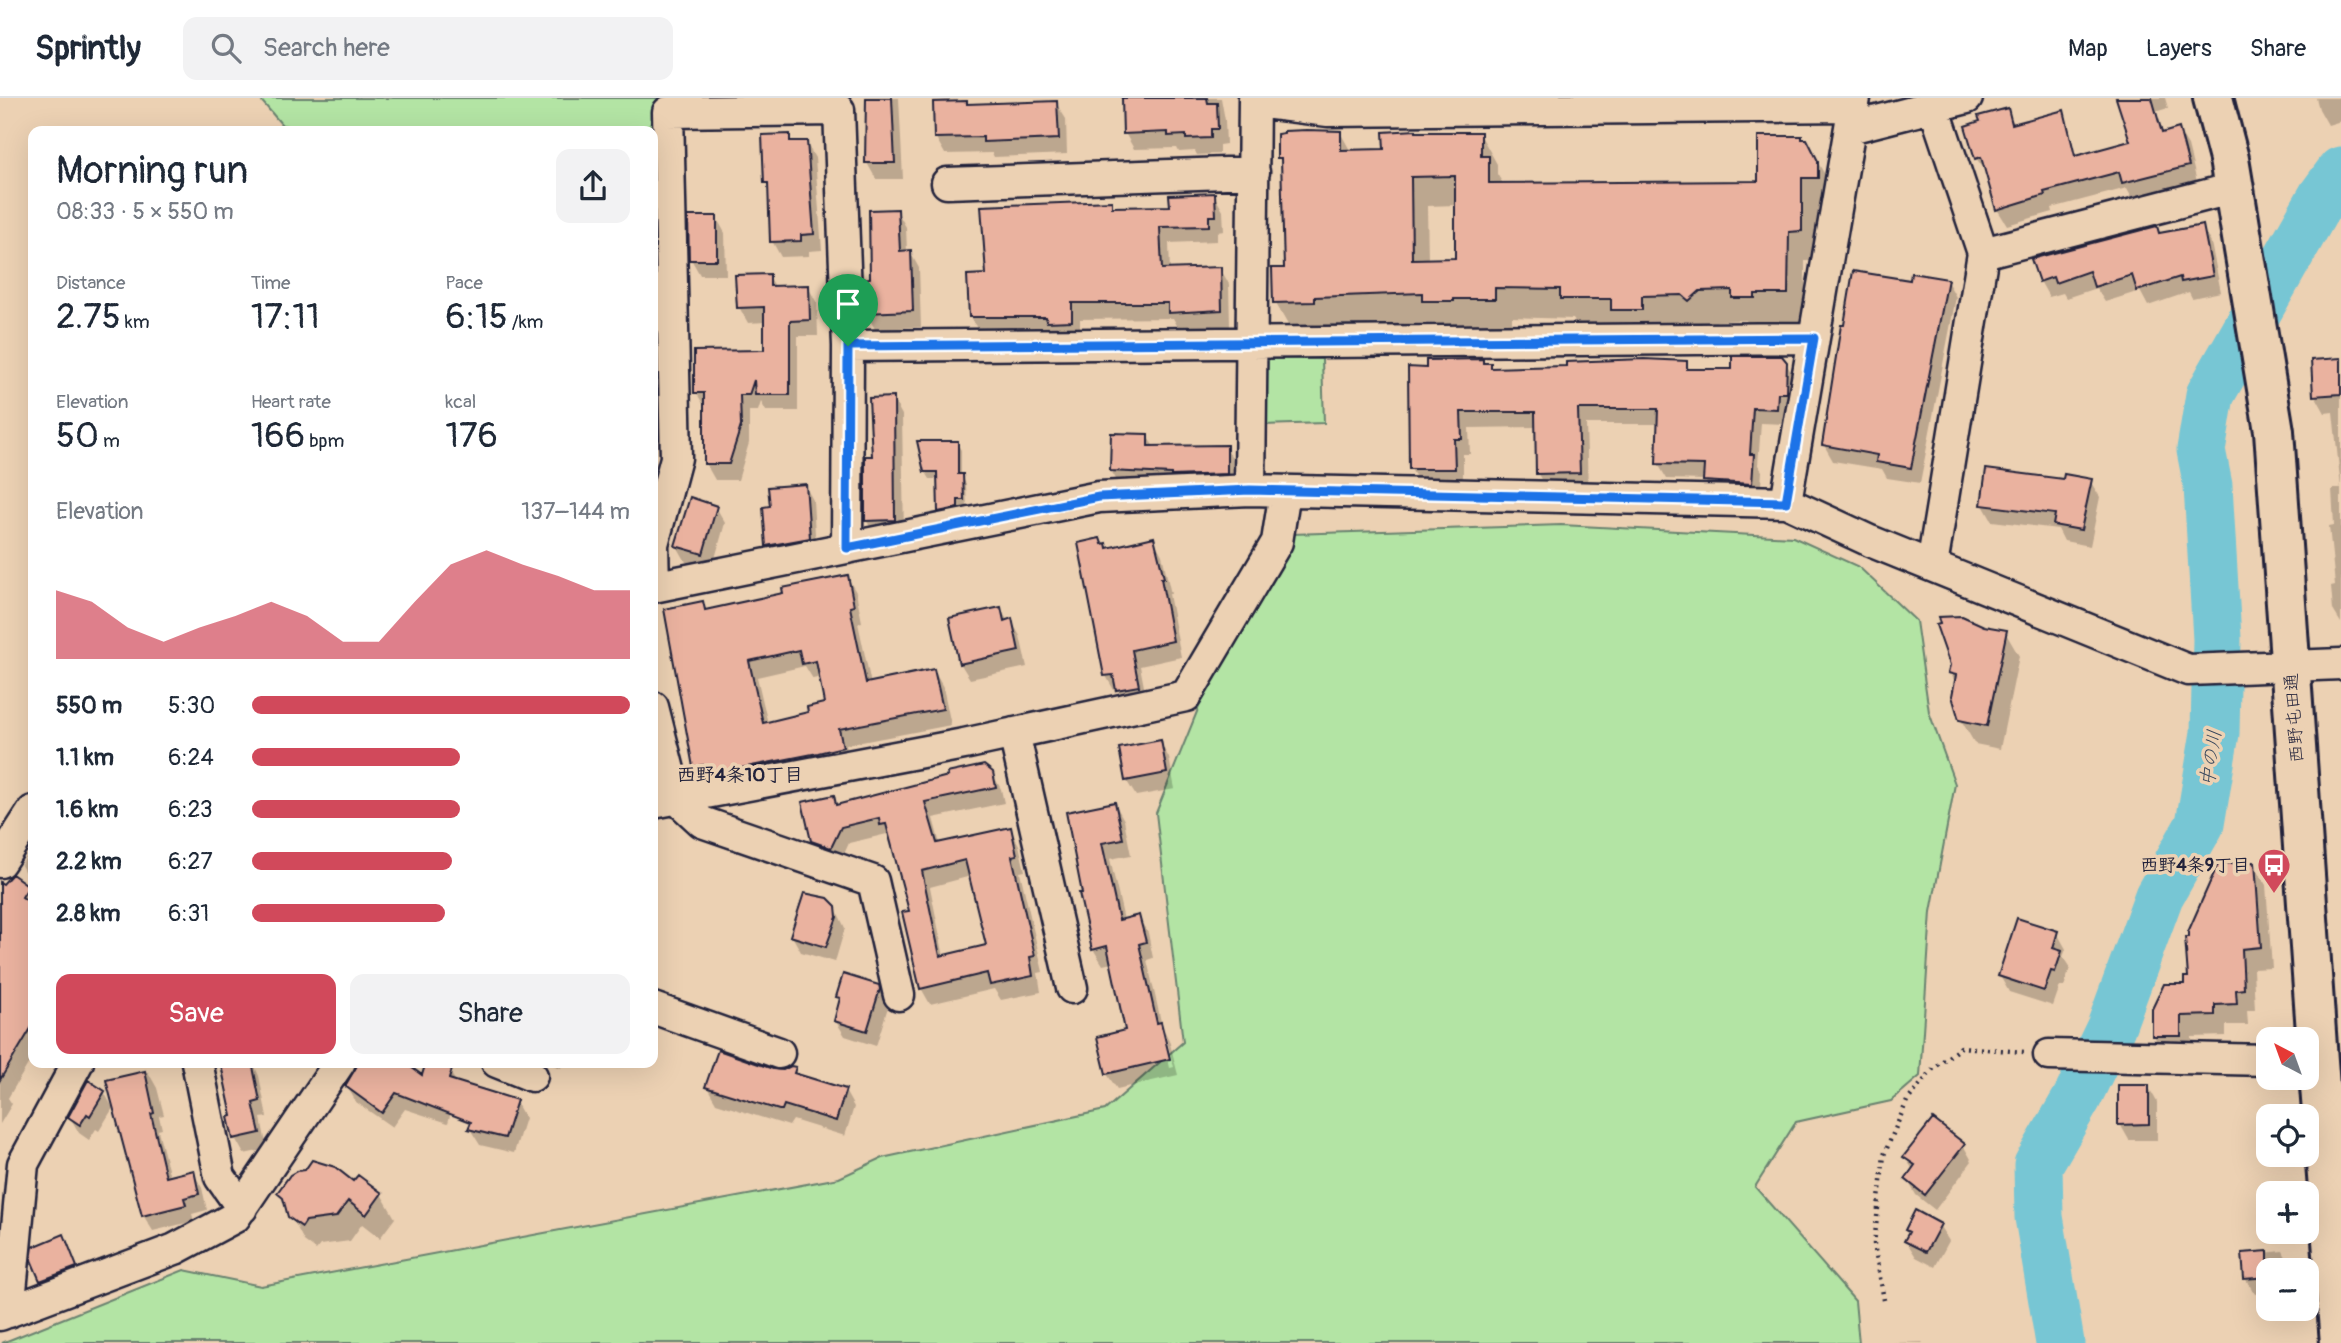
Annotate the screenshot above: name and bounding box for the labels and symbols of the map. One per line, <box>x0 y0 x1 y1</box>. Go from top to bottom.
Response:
pin <box>818 274 878 346</box>
street label: 西野屯田通 <box>2280 672 2309 764</box>
water label: 中の川 <box>2195 728 2227 788</box>
district label: 西野4条10丁目 <box>677 763 803 787</box>
bus stop icon: 西野4条9丁目 <box>2255 846 2293 895</box>
place label: 西野4条9丁目 <box>2140 854 2250 877</box>
north arrow <box>2256 1027 2319 1090</box>

